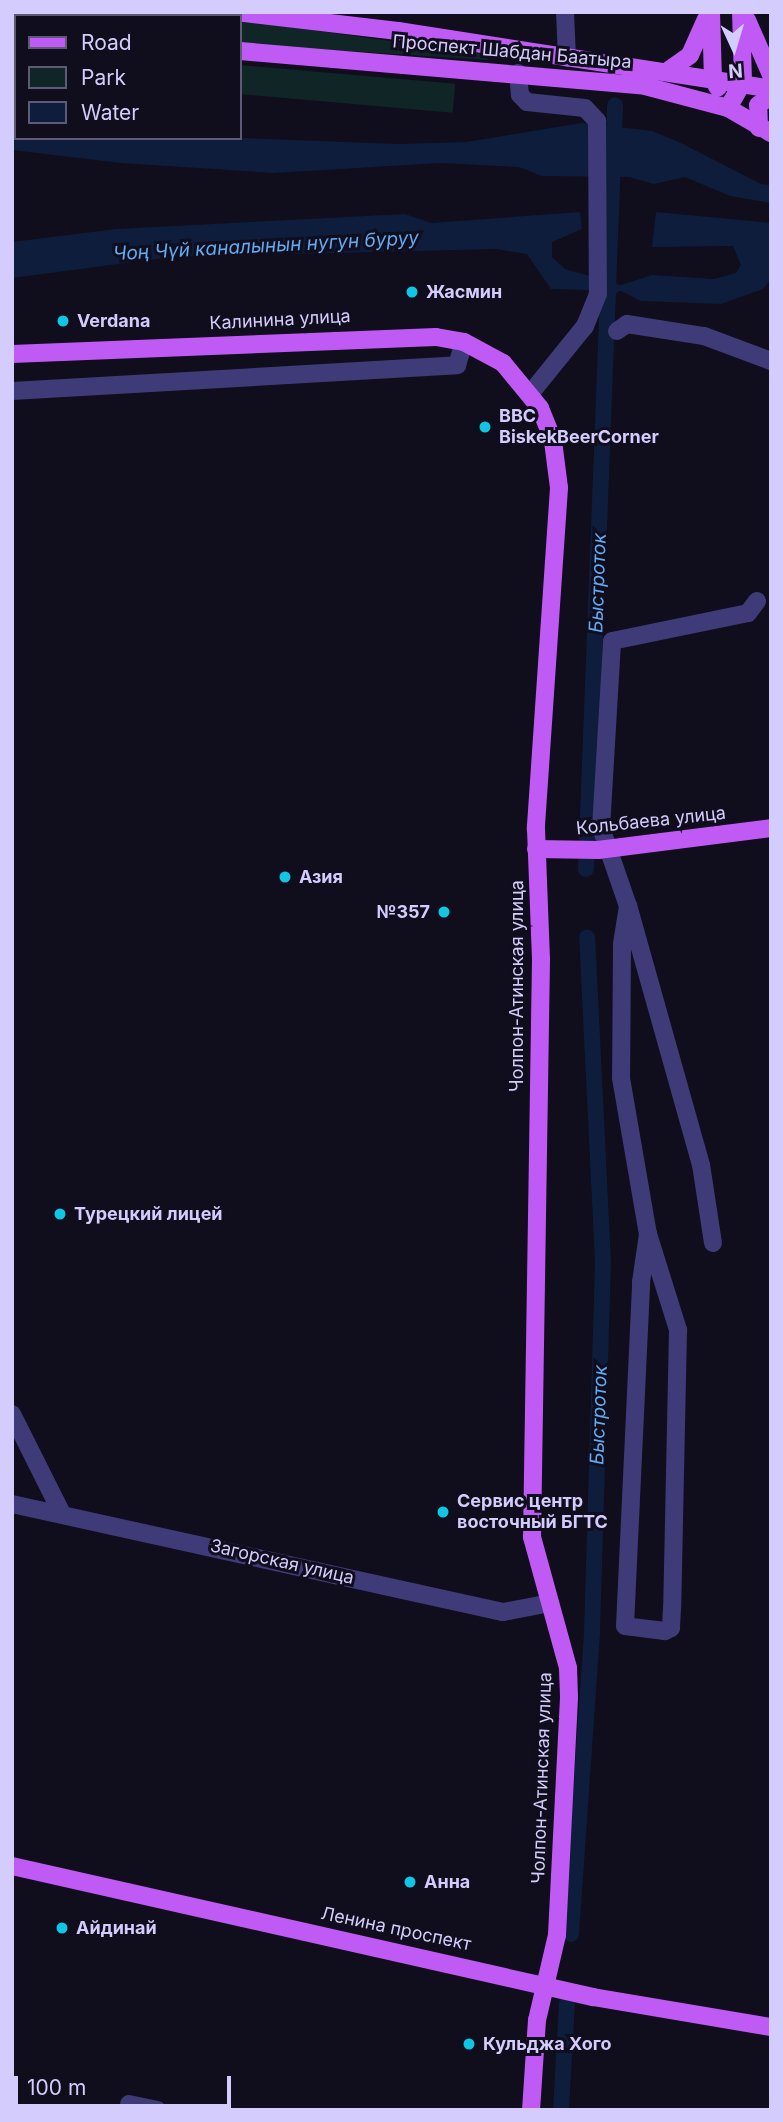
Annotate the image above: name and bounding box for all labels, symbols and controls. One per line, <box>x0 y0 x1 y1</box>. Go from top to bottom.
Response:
legend <box>14 14 242 140</box>
north arrow <box>699 14 769 84</box>
text: Road <box>81 30 132 55</box>
street label: Проспект Шабдан Баатыра <box>392 31 632 73</box>
text: N <box>727 58 744 82</box>
text: Park <box>81 65 126 90</box>
text: Water <box>81 100 139 125</box>
water label: Чоң Чүй каналынын нугун буруу <box>112 227 420 265</box>
place label: Жасмин <box>426 281 502 303</box>
marker: Жасмин <box>404 284 420 300</box>
street label: Калинина улица <box>209 306 351 334</box>
place label: Verdana <box>77 310 150 332</box>
marker: Verdana <box>55 313 71 329</box>
place label: BBC BiskekBeerCorner <box>499 406 659 448</box>
marker: BBC BiskekBeerCorner <box>477 419 493 435</box>
water label: Быстроток <box>585 533 611 633</box>
street label: Кольбаева улица <box>575 802 727 840</box>
place label: Азия <box>299 866 343 888</box>
marker: Азия <box>277 869 293 885</box>
street label: Чолпон-Атинская улица <box>506 880 528 1092</box>
place label: №357 <box>377 901 430 923</box>
marker: №357 <box>436 904 452 920</box>
place label: Турецкий лицей <box>74 1203 223 1225</box>
marker: Турецкий лицей <box>52 1206 68 1222</box>
water label: Быстроток <box>586 1365 612 1465</box>
place label: Сервис центр восточный БГТС <box>457 1491 608 1534</box>
marker: Сервис центр восточный БГТС <box>435 1504 451 1520</box>
street label: Загорская улица <box>208 1535 356 1589</box>
street label: Чолпон-Атинская улица <box>528 1672 556 1884</box>
place label: Анна <box>424 1871 470 1893</box>
marker: Анна <box>402 1874 418 1890</box>
street label: Ленина проспект <box>319 1903 473 1955</box>
place label: Айдинай <box>76 1917 157 1939</box>
marker: Айдинай <box>54 1920 70 1936</box>
place label: Кульджа Хого <box>483 2033 612 2055</box>
marker: Кульджа Хого <box>461 2036 477 2052</box>
scale bar <box>18 2062 234 2106</box>
text: 100 m <box>27 2075 86 2100</box>

